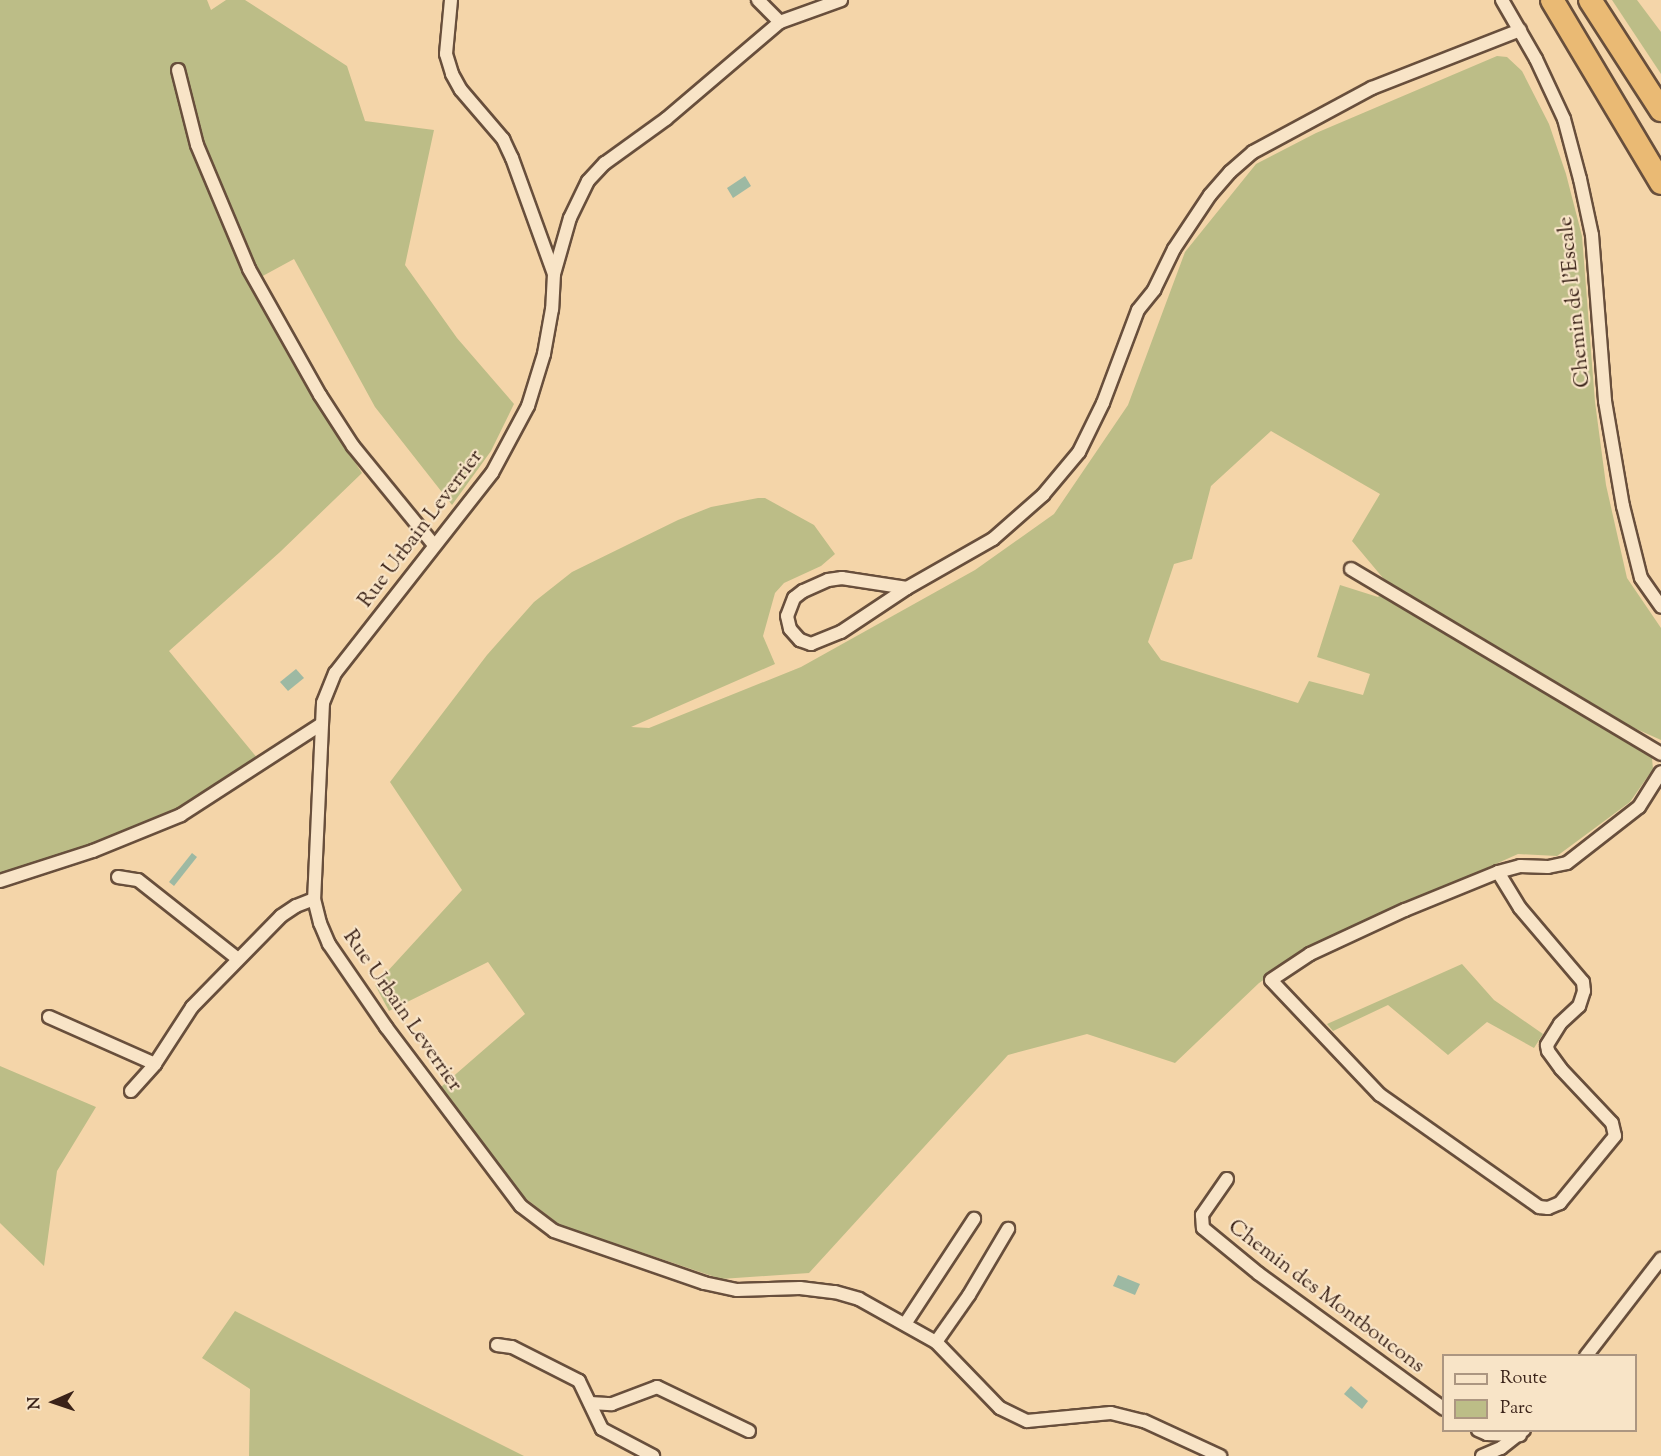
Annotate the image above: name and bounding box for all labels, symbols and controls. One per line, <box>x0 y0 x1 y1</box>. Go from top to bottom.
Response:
street label: Chemin de l'Escale <box>1553 215 1597 389</box>
street label: Rue Urbain Leverrier <box>353 445 489 613</box>
street label: Rue Urbain Leverrier <box>337 925 467 1097</box>
street label: Chemin des Montboucons <box>1223 1215 1429 1379</box>
legend <box>1442 1354 1637 1432</box>
text: Route <box>1500 1366 1547 1392</box>
north arrow <box>24 1372 84 1432</box>
text: N <box>24 1396 47 1410</box>
text: Parc <box>1500 1396 1533 1422</box>

